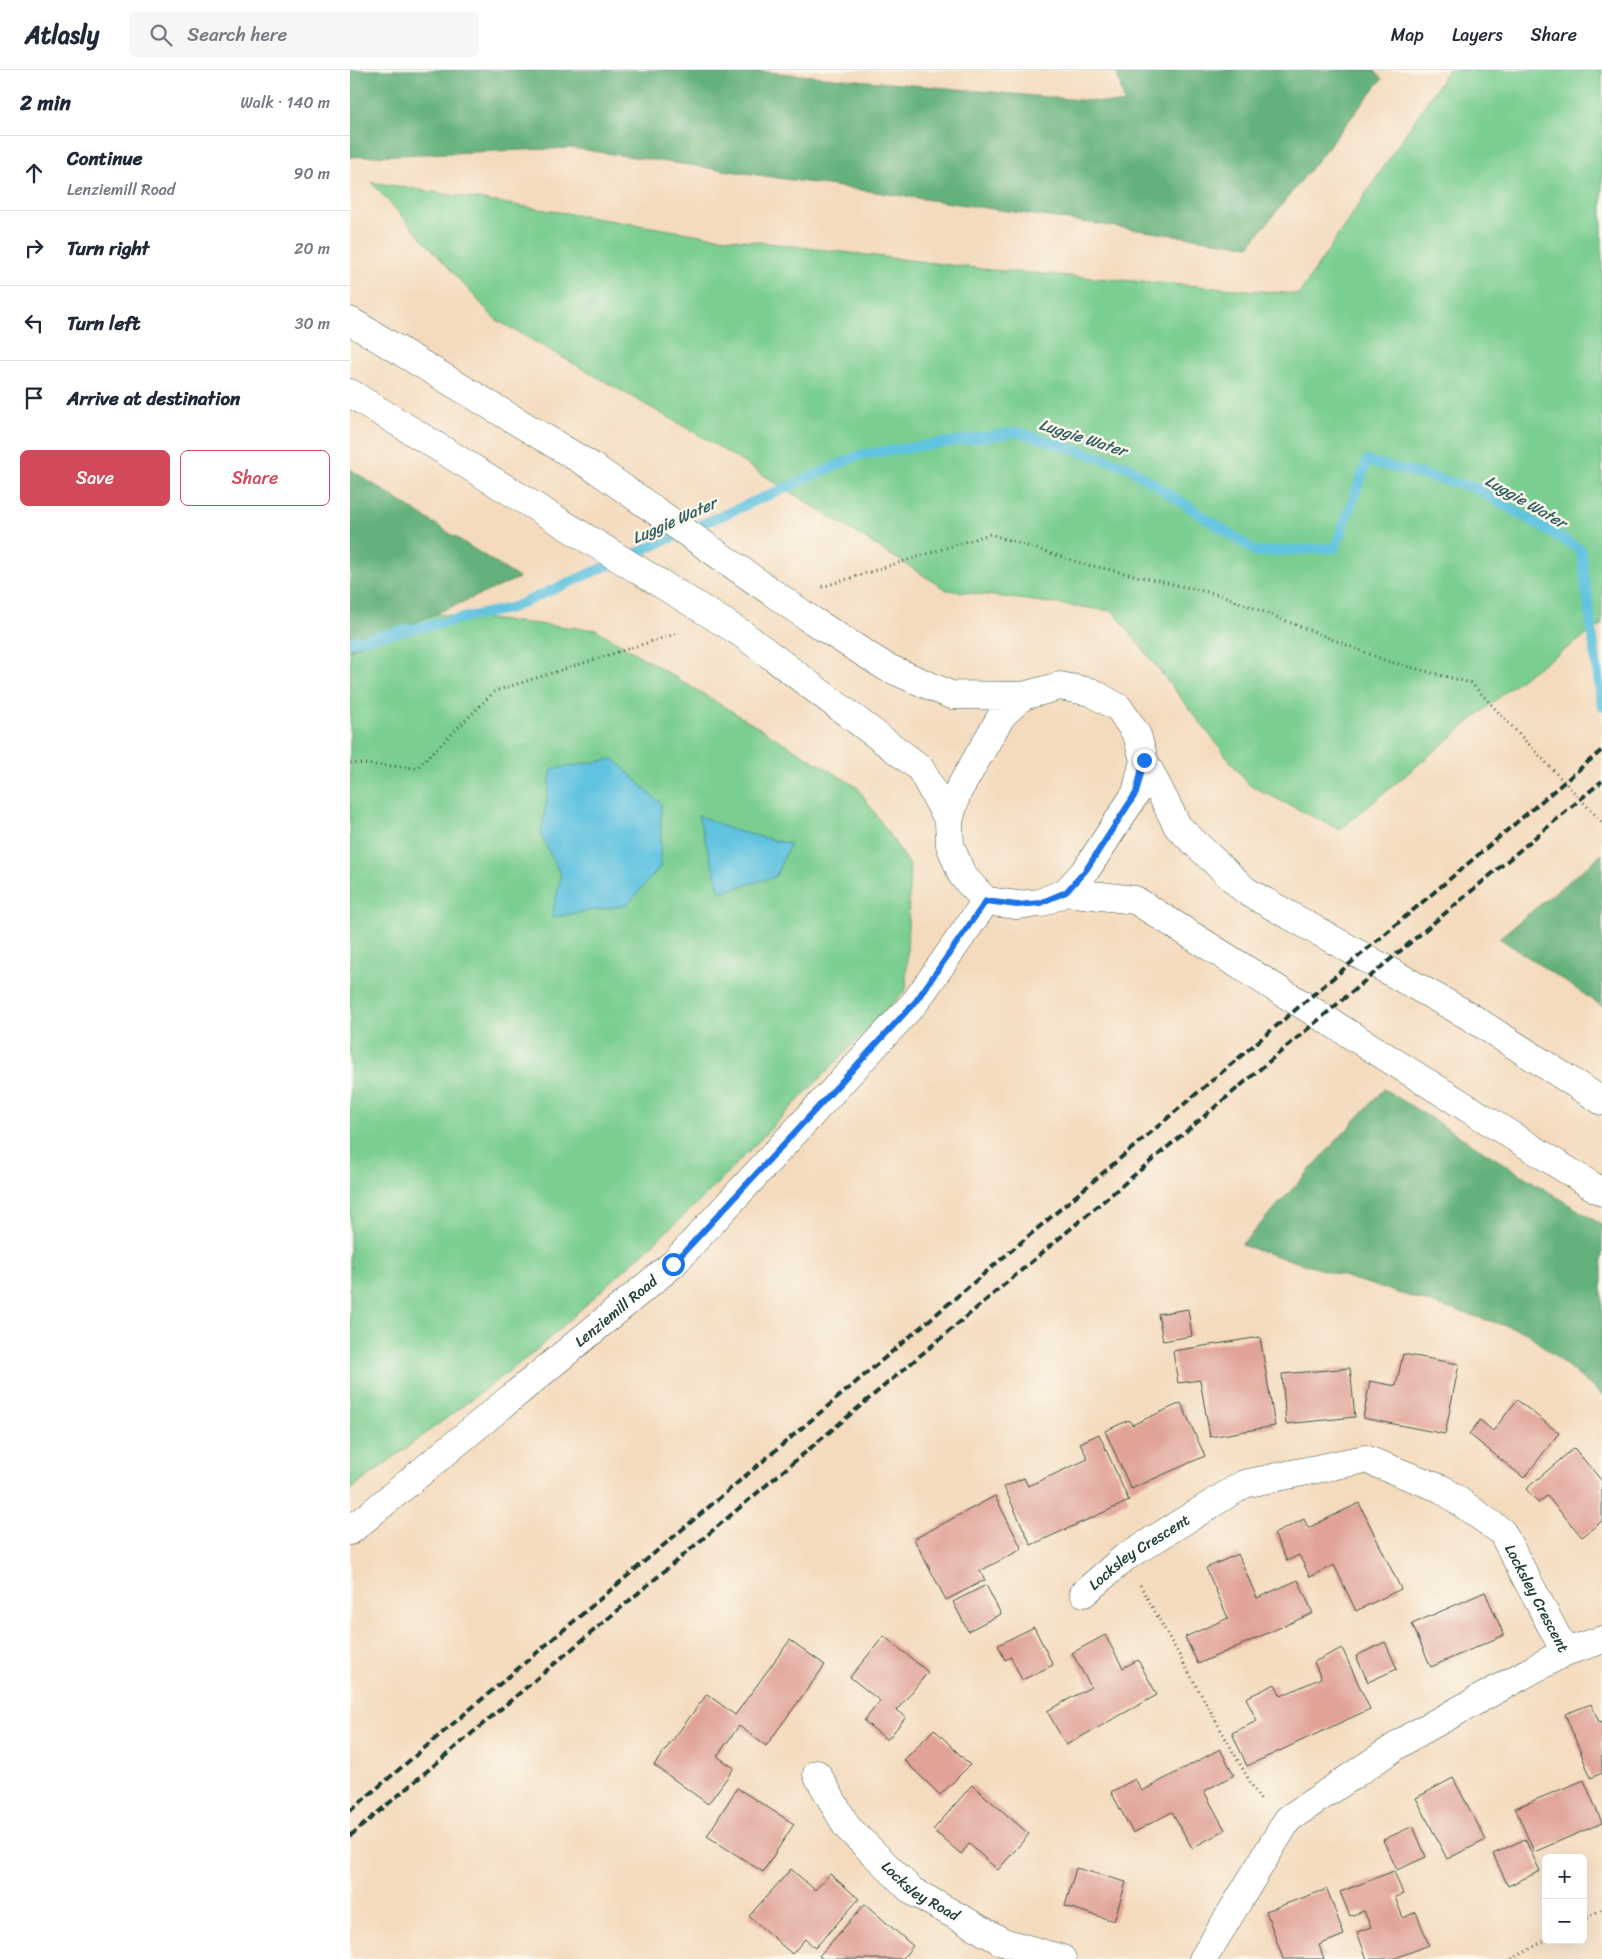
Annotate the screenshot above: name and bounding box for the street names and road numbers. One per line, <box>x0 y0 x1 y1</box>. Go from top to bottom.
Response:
street label: Lenziemill Road <box>568 1268 664 1354</box>
street label: Locksley Crescent <box>1082 1507 1196 1597</box>
street label: Locksley Crescent <box>1498 1539 1576 1658</box>
street label: Locksley Road <box>875 1854 965 1929</box>

